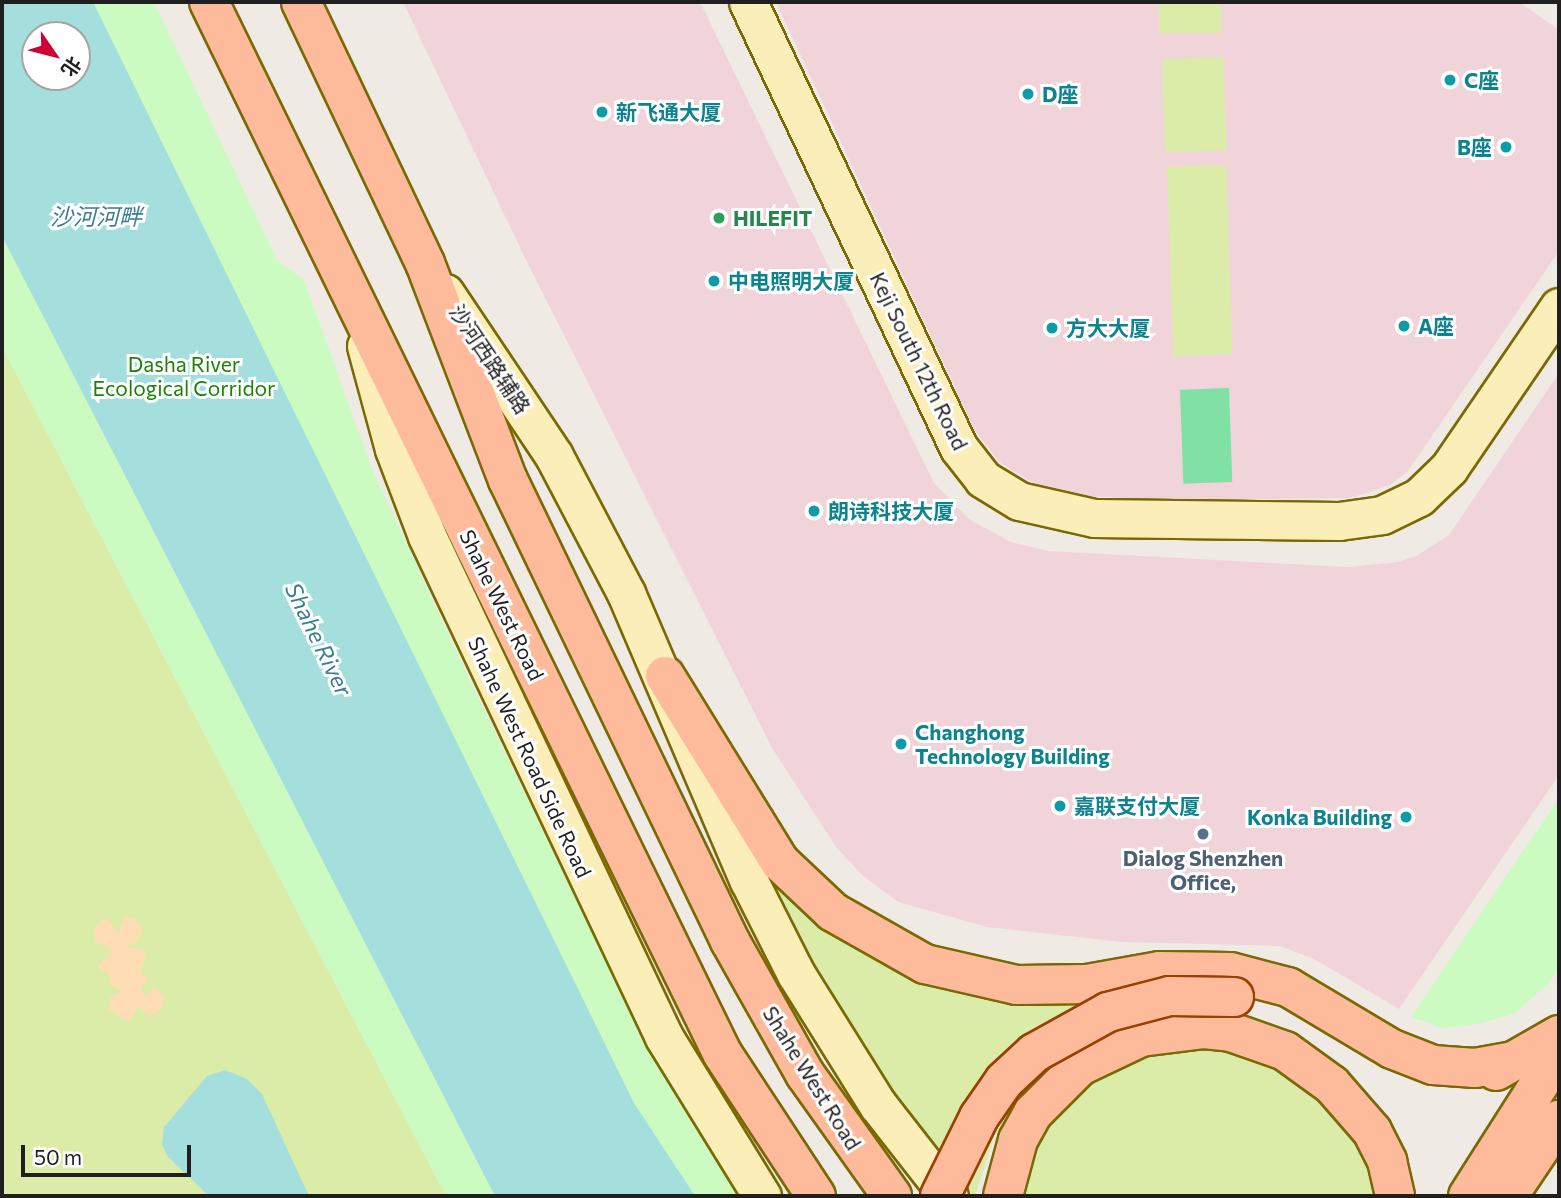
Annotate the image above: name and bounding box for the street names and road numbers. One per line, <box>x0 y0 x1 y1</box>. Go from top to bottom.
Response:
street label: Keji South 12th Road <box>865 268 973 454</box>
street label: 沙河西路辅路 <box>444 300 536 418</box>
street label: Shahe West Road <box>455 525 549 685</box>
street label: Shahe West Road Side Road <box>463 633 597 881</box>
street label: Shahe West Road <box>758 1002 866 1154</box>

